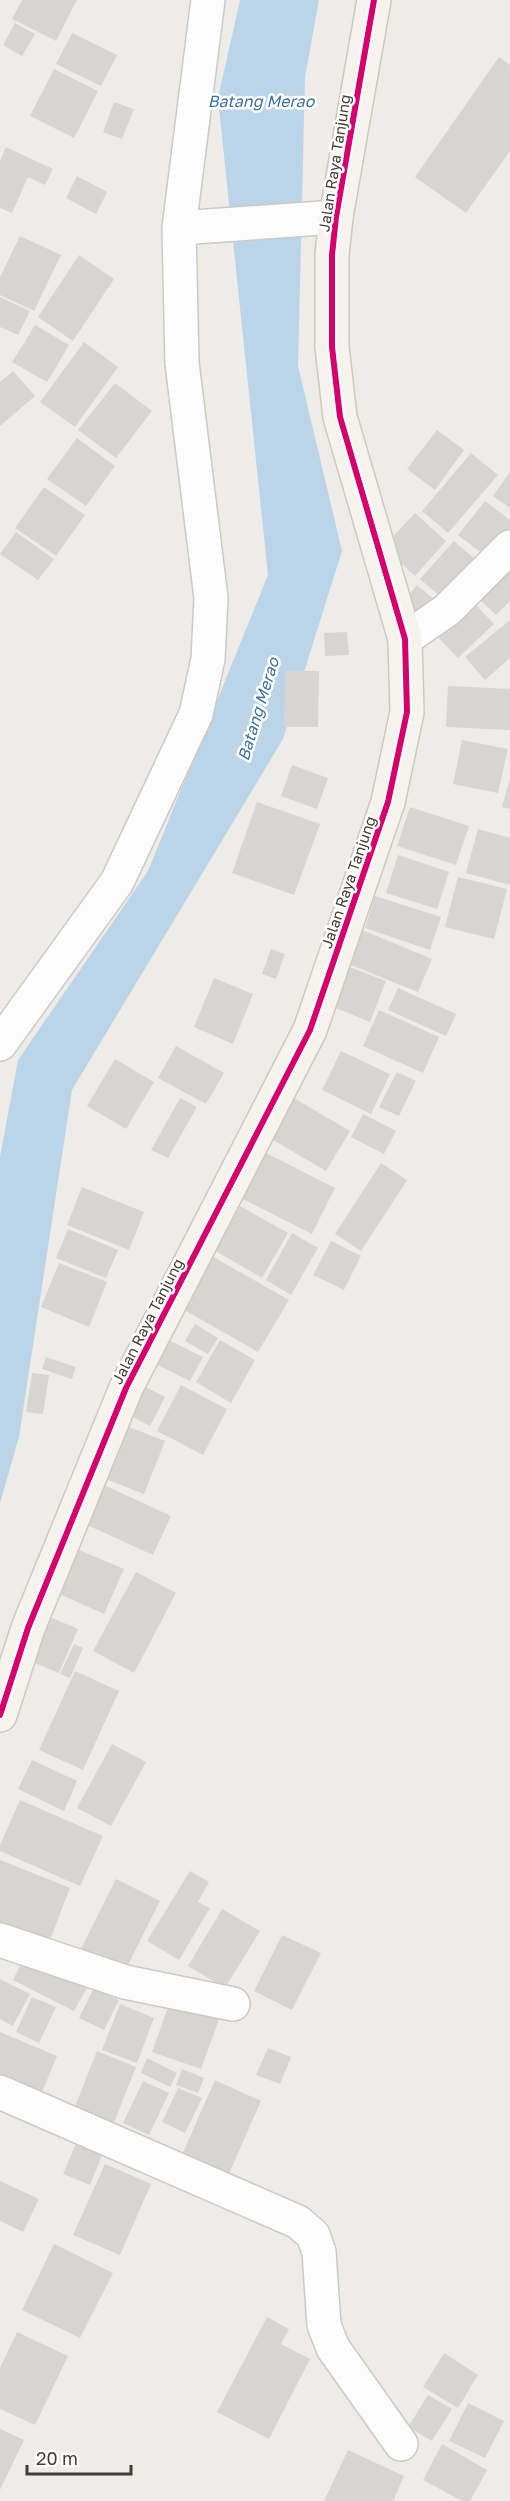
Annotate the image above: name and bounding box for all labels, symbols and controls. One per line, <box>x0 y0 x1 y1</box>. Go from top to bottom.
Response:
water label: Batang Merao <box>208 91 316 111</box>
street label: Jalan Raya Tanjung <box>314 93 354 233</box>
water label: Batang Merao <box>233 654 284 763</box>
street label: Jalan Raya Tanjung <box>317 814 379 950</box>
street label: Jalan Raya Tanjung <box>108 1255 186 1387</box>
scale bar <box>27 2438 130 2476</box>
text: 20 m <box>36 2447 78 2469</box>

